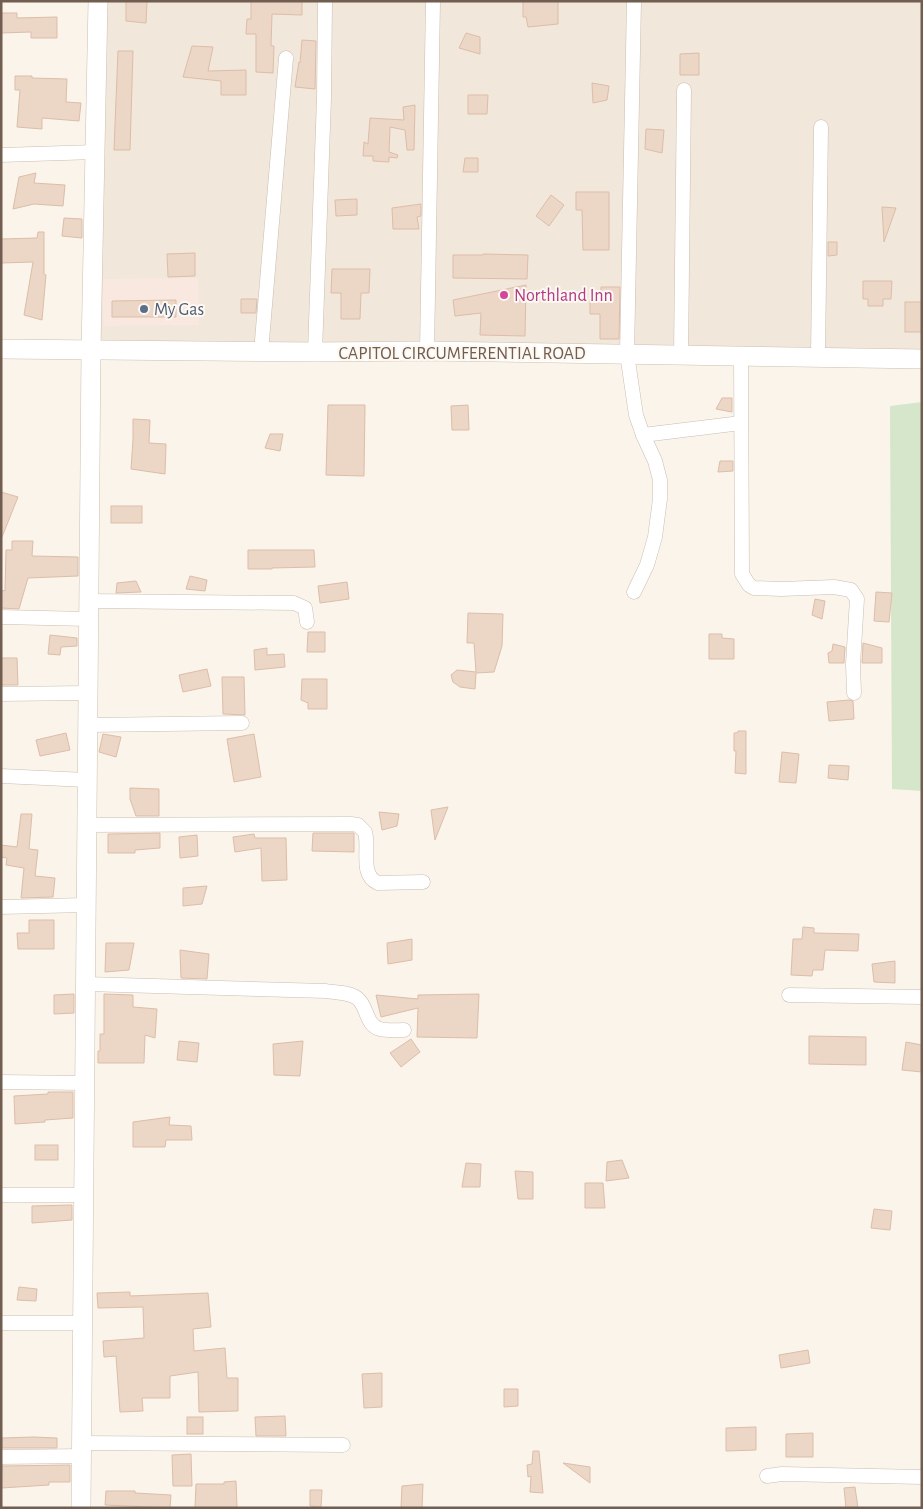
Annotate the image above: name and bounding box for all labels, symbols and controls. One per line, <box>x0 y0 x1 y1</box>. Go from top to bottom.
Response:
place label: Northland Inn <box>514 287 613 305</box>
marker: Northland Inn <box>498 289 510 301</box>
place label: My Gas <box>154 301 204 319</box>
marker: My Gas <box>138 303 150 315</box>
street label: CAPITOL CIRCUMFERENTIAL ROAD <box>338 345 586 363</box>

